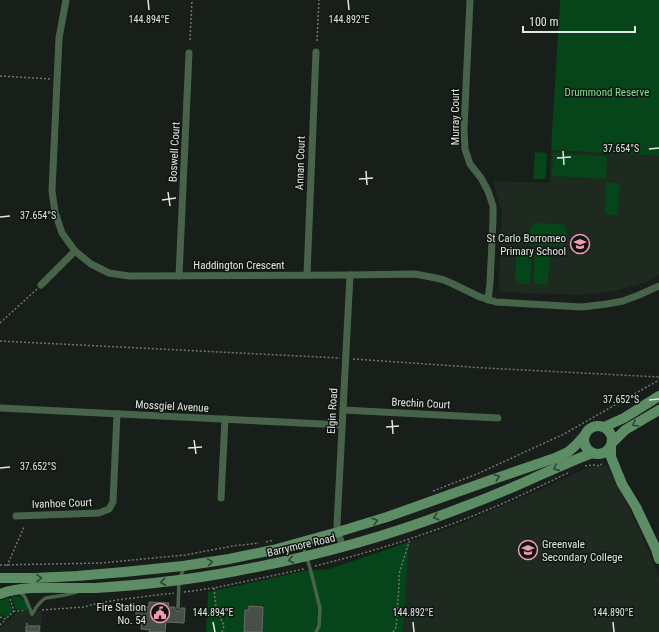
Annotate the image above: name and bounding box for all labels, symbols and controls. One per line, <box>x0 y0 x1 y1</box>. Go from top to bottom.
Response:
scale bar <box>523 8 635 34</box>
text: 144.894°E <box>129 14 170 25</box>
text: 144.892°E <box>329 14 370 25</box>
text: 100 m <box>529 15 559 29</box>
park label: Drummond Reserve <box>565 86 649 99</box>
street label: Murray Court <box>449 89 462 145</box>
street label: Boswell Court <box>166 122 183 183</box>
street label: Annan Court <box>293 136 308 190</box>
text: 37.654°S <box>603 143 639 154</box>
text: 37.654°S <box>20 210 56 221</box>
place label: St Carlo Borromeo Primary School <box>486 232 566 258</box>
school or university icon: St Carlo Borromeo Primary School <box>569 233 591 255</box>
street label: Haddington Crescent <box>193 259 285 272</box>
street label: Elgin Road <box>325 388 340 434</box>
text: 37.652°S <box>603 394 639 405</box>
street label: Brechin Court <box>391 395 451 412</box>
street label: Mossgiel Avenue <box>135 398 209 415</box>
one-way arrow <box>632 420 639 427</box>
text: 37.652°S <box>20 461 56 472</box>
one-way arrow <box>553 463 561 471</box>
one-way arrow <box>494 474 501 482</box>
street label: Ivanhoe Court <box>32 496 92 511</box>
one-way arrow <box>433 512 440 521</box>
one-way arrow <box>371 517 378 526</box>
street label: Barrymore Road <box>266 531 336 560</box>
place label: Greenvale Secondary College <box>542 538 623 564</box>
school or university icon: Greenvale Secondary College <box>517 539 539 561</box>
one-way arrow <box>288 555 295 563</box>
one-way arrow <box>207 558 213 567</box>
one-way arrow <box>36 573 42 582</box>
one-way arrow <box>160 577 166 586</box>
place label: Fire Station No. 54 <box>96 601 147 627</box>
public building icon: Fire Station No. 54 <box>149 602 171 624</box>
text: 144.894°E <box>193 607 234 618</box>
text: 144.892°E <box>393 607 434 618</box>
text: 144.890°E <box>593 607 634 618</box>

